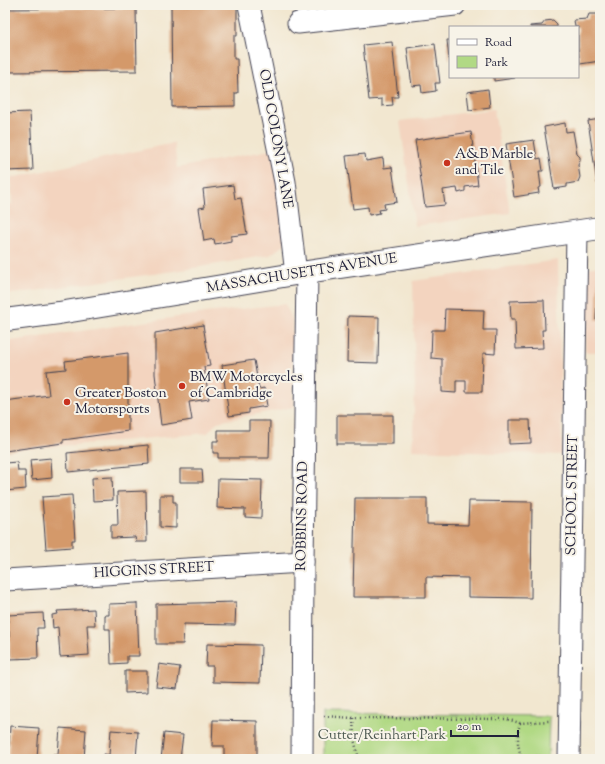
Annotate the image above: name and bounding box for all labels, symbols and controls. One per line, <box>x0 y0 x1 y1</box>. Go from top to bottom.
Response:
legend <box>449 26 579 78</box>
text: Road <box>485 34 512 52</box>
text: Park <box>485 54 508 72</box>
street label: OLD COLONY LANE <box>253 68 297 211</box>
place label: A&B Marble and Tile <box>455 145 533 181</box>
marker: A&B Marble and Tile <box>442 158 452 168</box>
street label: MASSACHUSETTS AVENUE <box>205 249 399 299</box>
place label: BMW Motorcycles of Cambridge <box>190 368 303 404</box>
marker: BMW Motorcycles of Cambridge <box>177 381 187 391</box>
place label: Greater Boston Motorsports <box>75 384 167 420</box>
marker: Greater Boston Motorsports <box>62 397 72 407</box>
street label: SCHOOL STREET <box>562 434 584 556</box>
street label: ROBBINS ROAD <box>292 461 314 571</box>
street label: HIGGINS STREET <box>93 558 215 584</box>
scale bar <box>451 712 518 738</box>
text: 20 m <box>457 718 482 736</box>
park label: Cutter/Reinhart Park <box>318 726 447 746</box>

